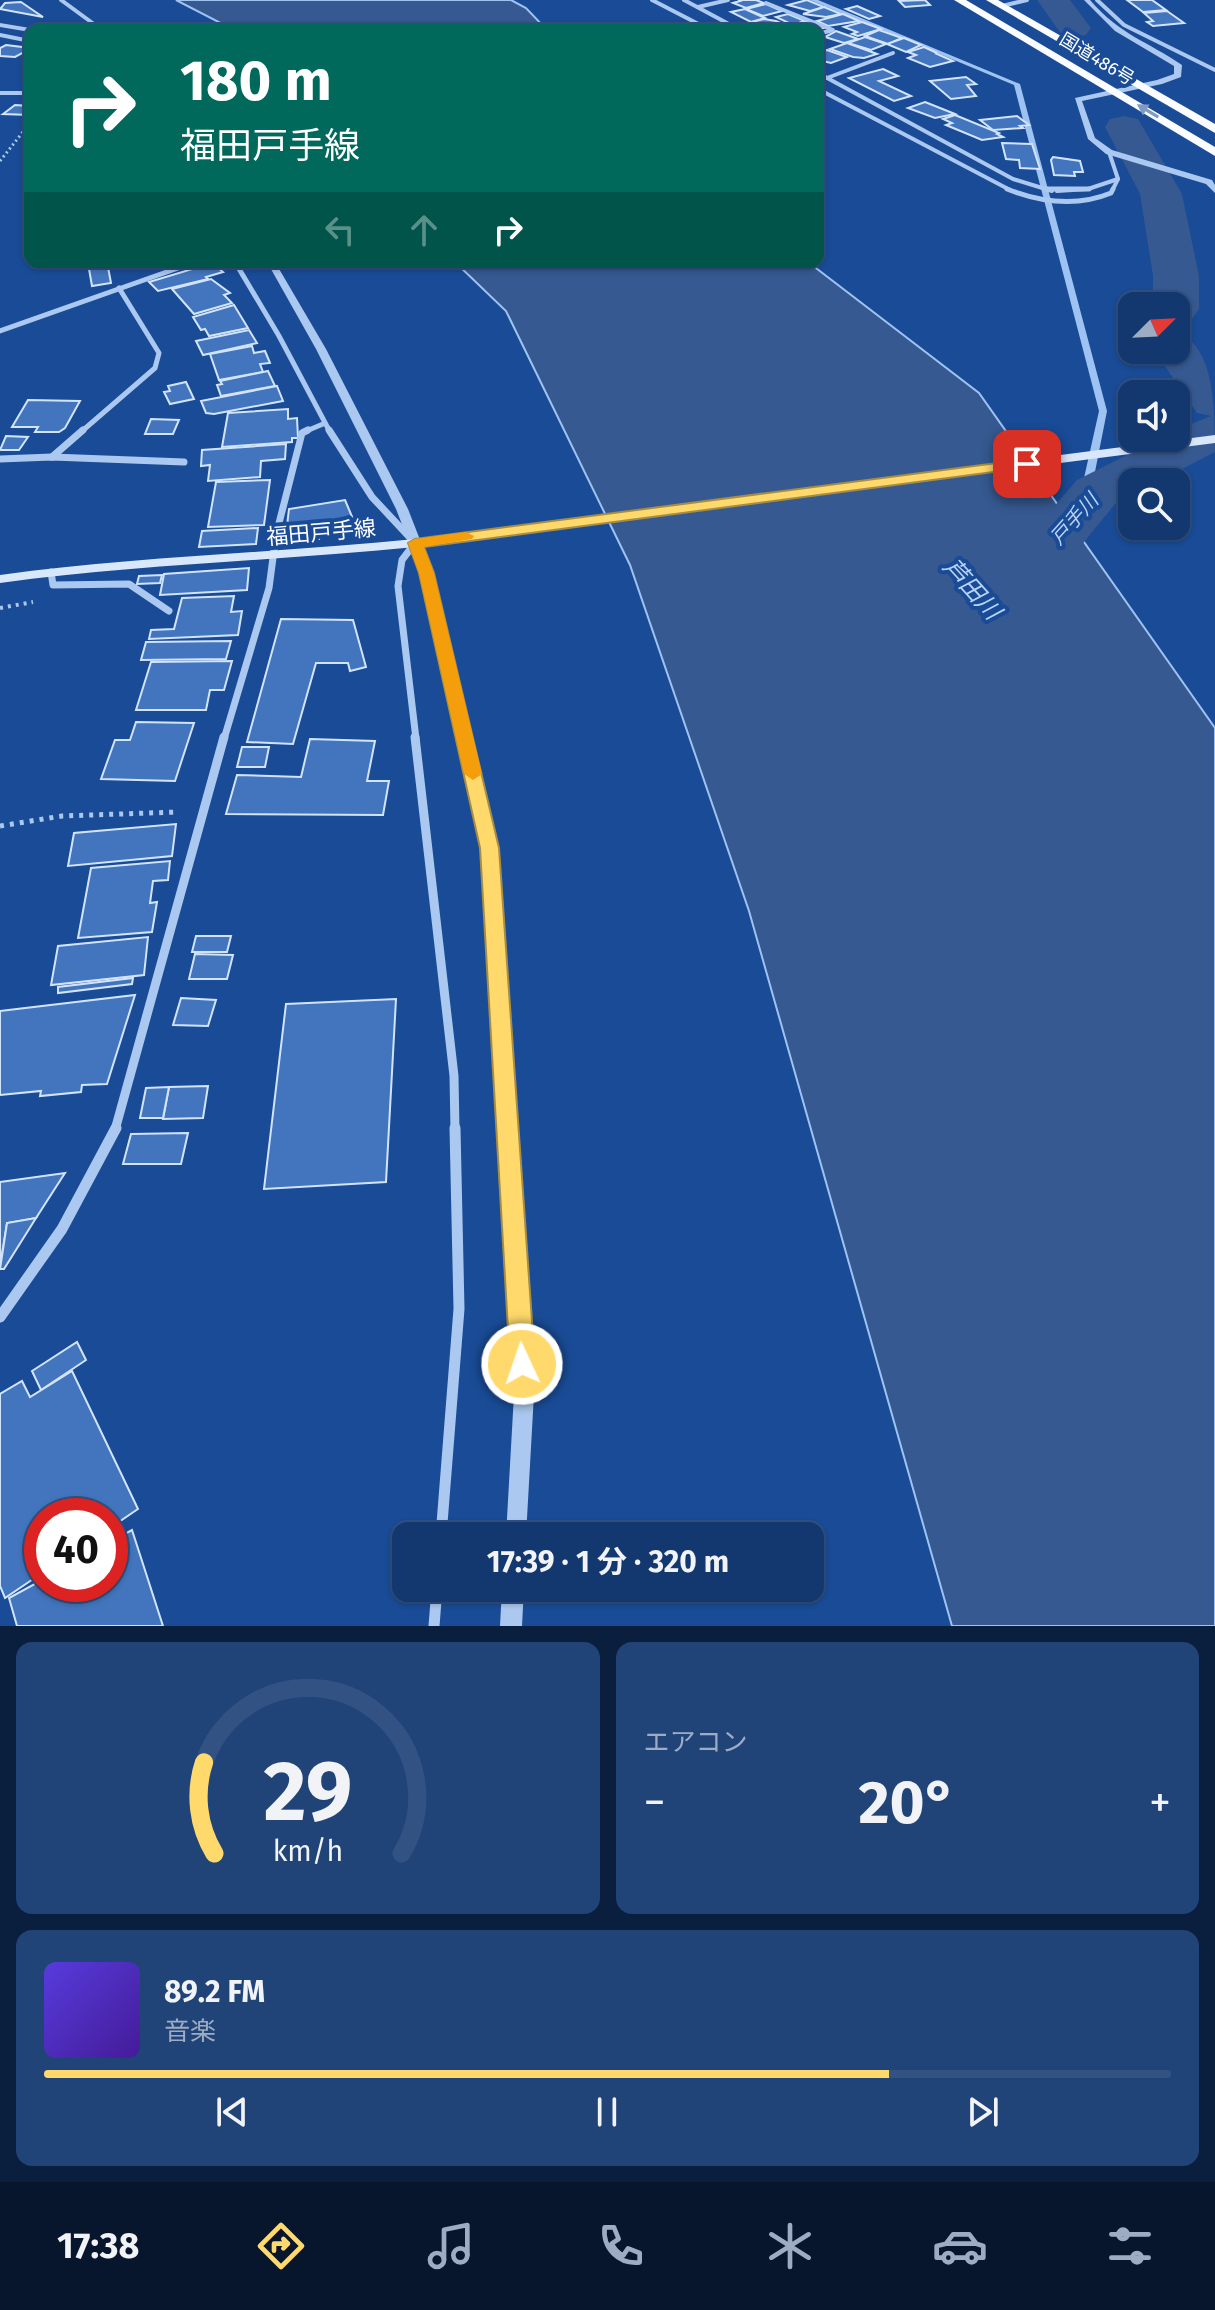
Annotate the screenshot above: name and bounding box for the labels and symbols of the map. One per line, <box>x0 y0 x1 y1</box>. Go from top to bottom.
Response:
street label: 国道486号 <box>1056 28 1138 90</box>
one-way arrow <box>1137 104 1159 118</box>
north arrow <box>1118 292 1190 364</box>
pin <box>993 430 1061 498</box>
water label: 戸手川 <box>1045 487 1104 549</box>
street label: 福田戸手線 <box>265 514 377 551</box>
water label: 芦田川 <box>938 553 1009 627</box>
position arrow <box>480 1322 564 1406</box>
speed limit sign: 40 <box>24 1498 128 1602</box>

